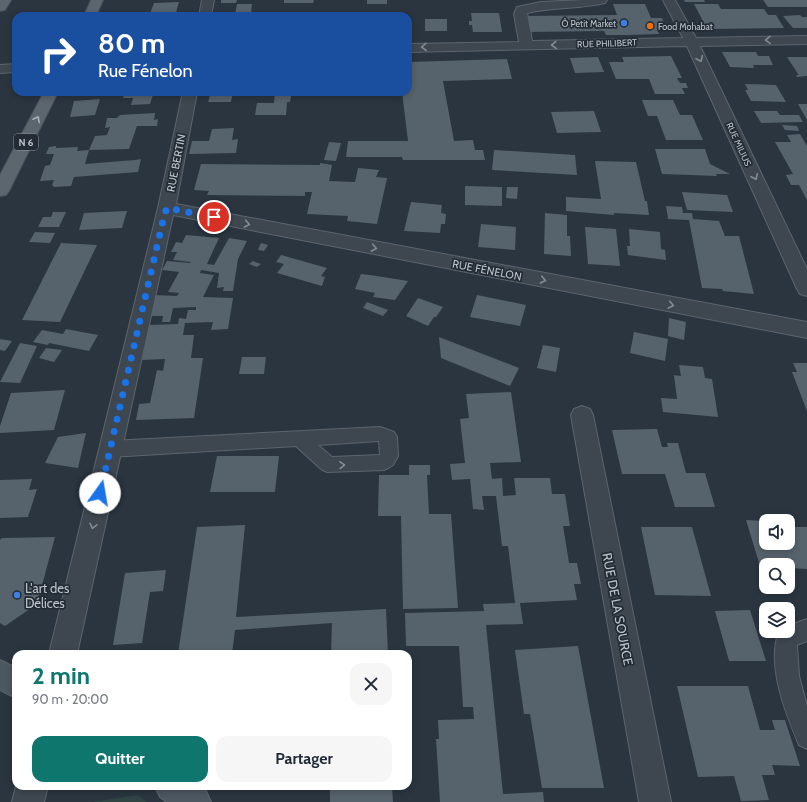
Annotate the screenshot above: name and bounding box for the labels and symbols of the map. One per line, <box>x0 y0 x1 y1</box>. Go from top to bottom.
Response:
place label: Ô Petit Market <box>562 18 616 29</box>
marker: Ô Petit Market <box>619 18 629 28</box>
marker: Food Mohabat <box>645 21 655 31</box>
place label: Food Mohabat <box>658 21 713 32</box>
street label: RUE PHILIBERT <box>577 36 637 50</box>
one-way arrow <box>765 36 771 44</box>
one-way arrow <box>551 40 557 49</box>
one-way arrow <box>421 43 427 52</box>
one-way arrow <box>695 55 703 63</box>
one-way arrow <box>32 116 40 123</box>
street label: RUE MILIUS <box>724 120 754 168</box>
street label: RUE BERTIN <box>164 133 188 193</box>
road number: N 6 <box>14 134 38 150</box>
one-way arrow <box>750 173 758 181</box>
pin <box>197 200 231 234</box>
one-way arrow <box>243 219 250 227</box>
one-way arrow <box>371 243 377 252</box>
street label: RUE FÉNELON <box>451 256 523 284</box>
one-way arrow <box>540 276 546 284</box>
one-way arrow <box>668 300 674 308</box>
one-way arrow <box>339 461 345 469</box>
position arrow <box>79 472 121 514</box>
one-way arrow <box>89 523 97 529</box>
street label: RUE DE LA SOURCE <box>599 551 637 667</box>
place label: L'art des Délices <box>25 580 70 611</box>
marker: L'art des Délices <box>12 590 22 600</box>

